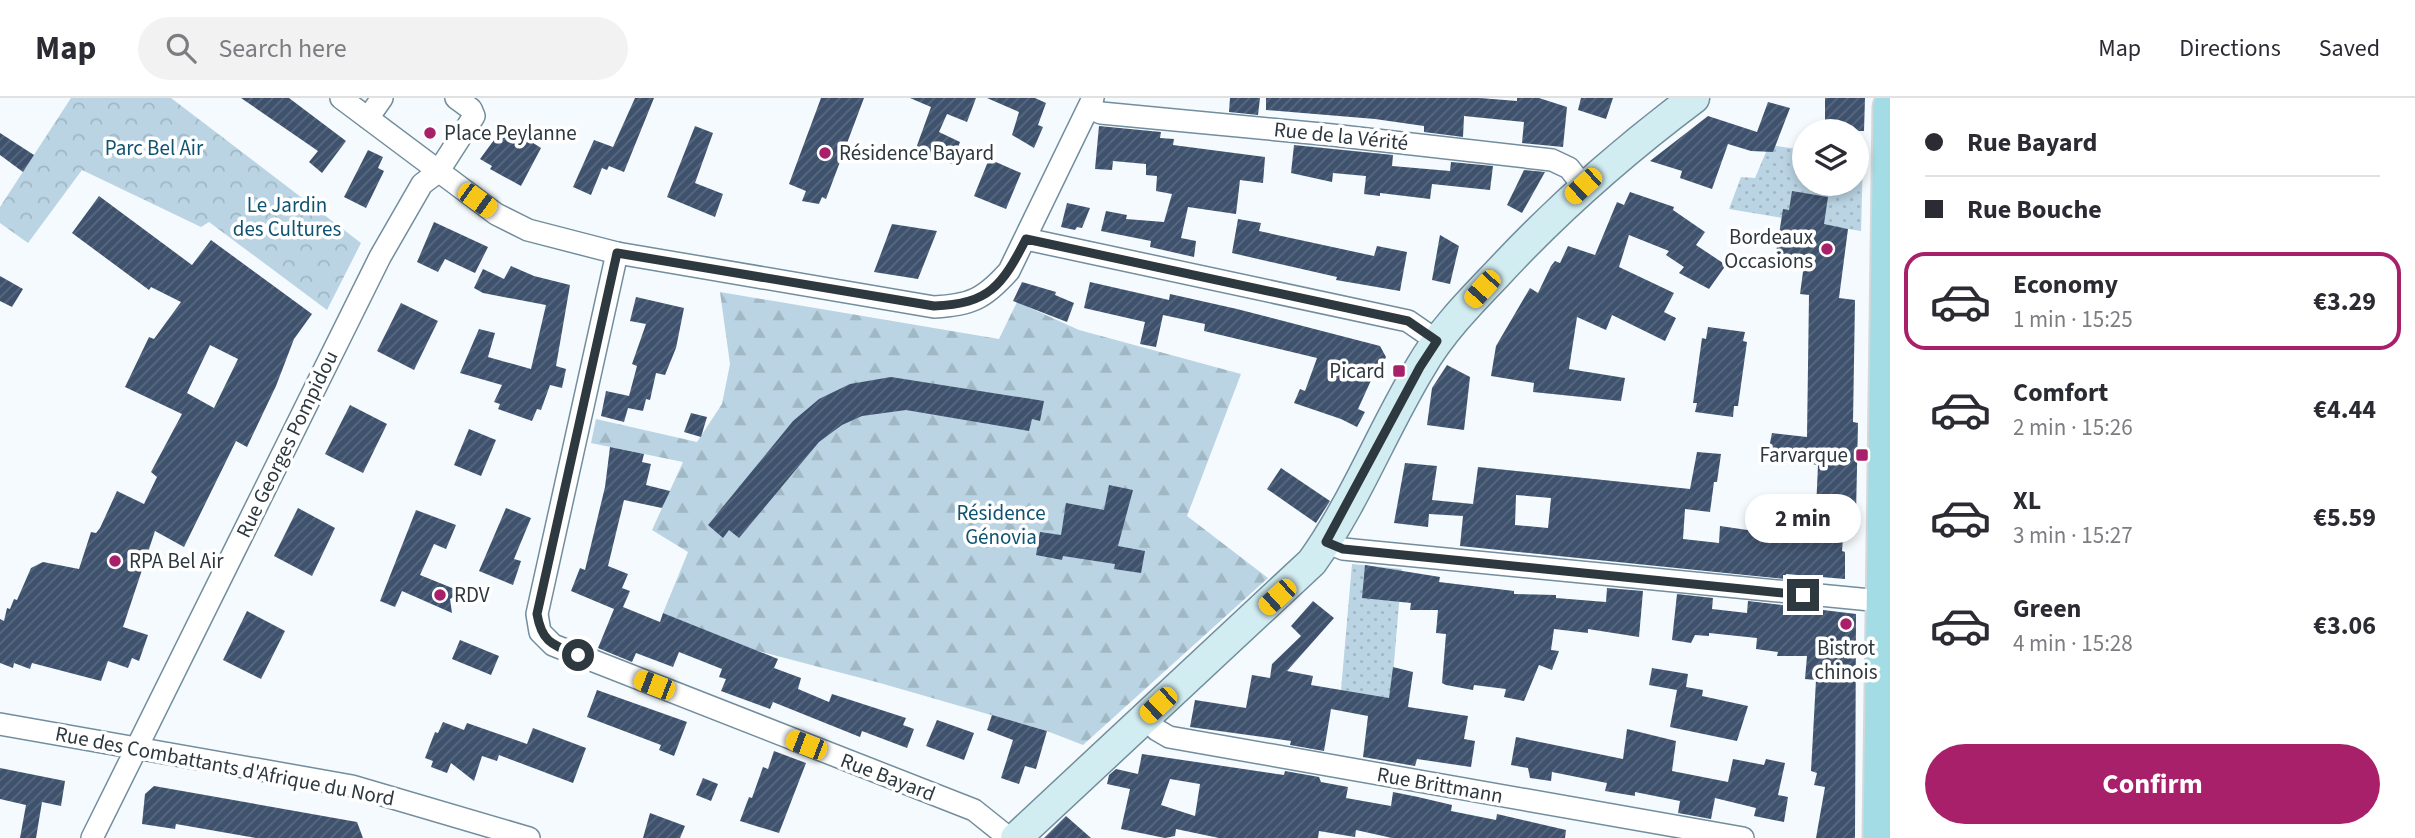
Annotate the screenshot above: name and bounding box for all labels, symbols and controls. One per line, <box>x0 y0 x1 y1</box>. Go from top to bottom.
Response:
search box <box>138 17 628 80</box>
text: Map <box>35 25 96 72</box>
icon: search <box>162 29 200 67</box>
text: Search here <box>218 30 347 67</box>
text: Map <box>2098 31 2141 66</box>
text: Directions <box>2179 31 2281 66</box>
text: Saved <box>2319 31 2380 66</box>
street label: Rue de la Vérité <box>1272 114 1410 158</box>
place label: Place Peylanne <box>444 118 577 148</box>
map controls <box>1792 119 1869 196</box>
button: layers <box>1792 119 1869 196</box>
text: Rue Bayard <box>1967 124 2098 161</box>
marker: Place Peylanne <box>422 125 438 141</box>
park label: Parc Bel Air <box>105 133 204 163</box>
place label: Résidence Bayard <box>839 138 994 168</box>
marker: Résidence Bayard <box>817 145 833 161</box>
car <box>1561 164 1606 208</box>
car <box>454 179 501 221</box>
park label: Le Jardin des Cultures <box>233 190 341 244</box>
text: Rue Bouche <box>1967 191 2102 228</box>
place label: Bordeaux Occasions <box>1724 222 1814 276</box>
marker: Bordeaux Occasions <box>1819 241 1835 257</box>
car <box>1461 266 1504 312</box>
text: Economy <box>2013 266 2118 303</box>
icon: car <box>1929 270 1992 333</box>
text: €3.29 <box>2313 283 2376 320</box>
text: 1 min · 15:25 <box>2013 303 2133 336</box>
street label: Rue Georges Pompidou <box>229 345 345 543</box>
place label: Picard <box>1329 356 1385 386</box>
marker: Picard <box>1391 363 1407 379</box>
text: Comfort <box>2013 374 2108 411</box>
icon: car <box>1929 378 1992 441</box>
text: €4.44 <box>2313 391 2376 428</box>
text: 2 min · 15:26 <box>2013 411 2133 444</box>
place label: Farvarque <box>1759 440 1848 470</box>
marker: Farvarque <box>1854 447 1870 463</box>
text: XL <box>2013 482 2041 519</box>
icon: car <box>1929 486 1992 549</box>
callout: 2 min <box>1745 494 1861 542</box>
park label: Résidence Génovia <box>956 498 1046 552</box>
text: €5.59 <box>2313 499 2376 536</box>
text: 2 min <box>1775 502 1831 535</box>
text: 3 min · 15:27 <box>2013 519 2133 552</box>
place label: RPA Bel Air <box>129 546 224 576</box>
marker: RPA Bel Air <box>107 553 123 569</box>
car <box>1255 575 1300 619</box>
route end <box>1787 579 1819 611</box>
place label: RDV <box>454 580 490 610</box>
marker: RDV <box>432 587 448 603</box>
text: Green <box>2013 590 2081 627</box>
icon: car <box>1929 594 1992 657</box>
text: €3.06 <box>2313 607 2376 644</box>
marker: Bistrot chinois <box>1838 616 1854 632</box>
text: 4 min · 15:28 <box>2013 627 2133 660</box>
place label: Bistrot chinois <box>1815 633 1878 687</box>
route start <box>562 639 594 671</box>
car <box>631 668 678 702</box>
car <box>1136 683 1181 727</box>
street label: Rue des Combattants d'Afrique du Nord <box>53 718 397 814</box>
car <box>783 728 830 762</box>
button: Confirm <box>1925 744 2380 824</box>
street label: Rue Bayard <box>836 745 940 809</box>
street label: Rue Brittmann <box>1375 759 1505 811</box>

